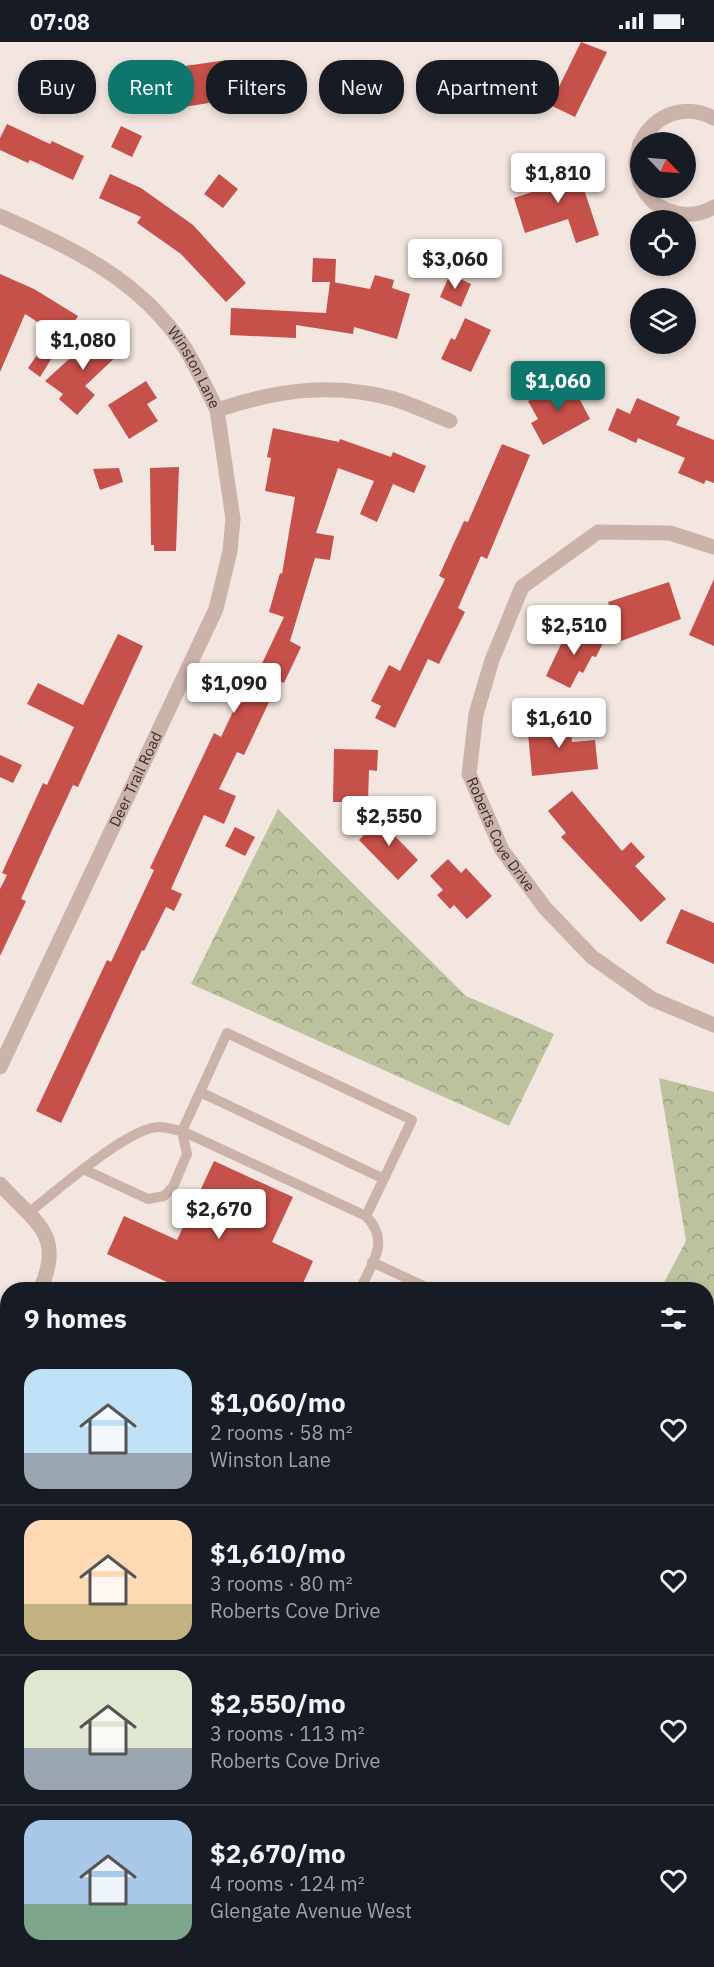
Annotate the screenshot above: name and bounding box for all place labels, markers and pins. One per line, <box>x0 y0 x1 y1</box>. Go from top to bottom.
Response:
pin: $1,810 <box>509 153 607 204</box>
pin: $3,060 <box>406 239 504 290</box>
pin: $1,080 <box>34 320 132 371</box>
pin: $1,060 <box>509 361 607 412</box>
pin: $2,510 <box>525 605 623 656</box>
pin: $1,090 <box>185 663 283 714</box>
pin: $1,610 <box>510 698 608 749</box>
pin: $2,550 <box>340 796 438 847</box>
pin: $2,670 <box>170 1189 268 1240</box>

